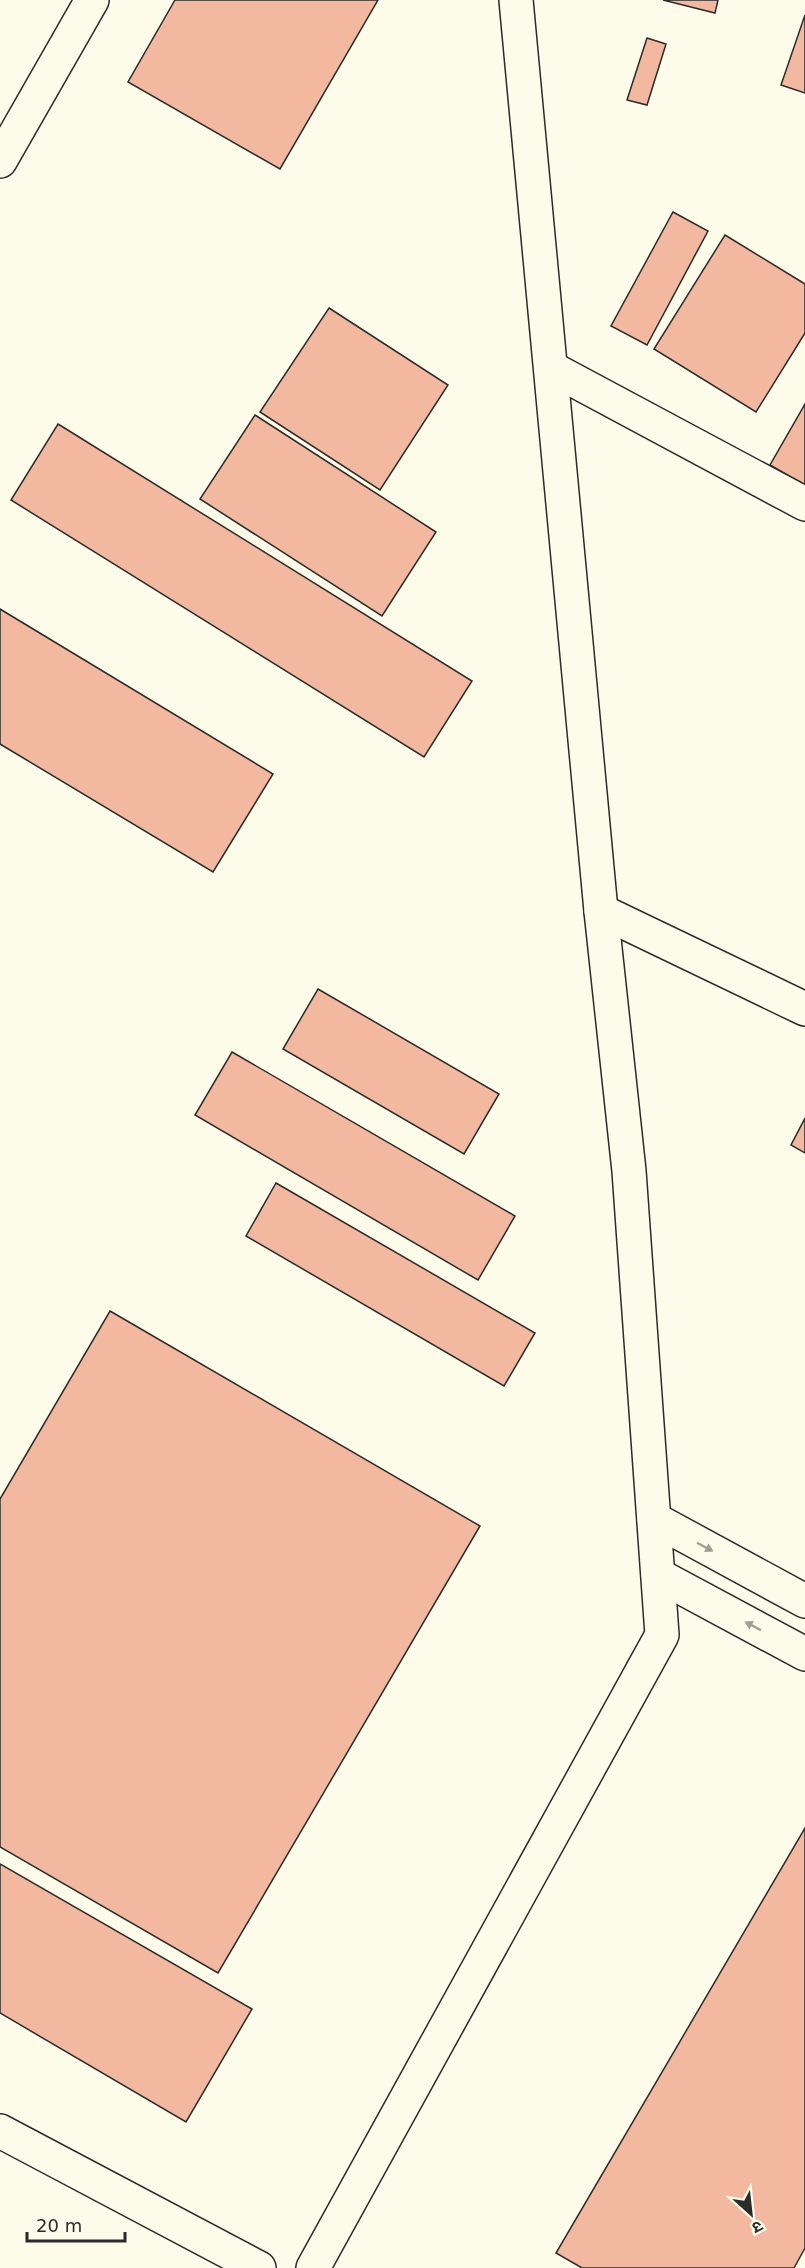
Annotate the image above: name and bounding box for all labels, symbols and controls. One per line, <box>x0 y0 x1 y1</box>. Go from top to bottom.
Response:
one-way arrow <box>697 1542 714 1552</box>
one-way arrow <box>745 1621 762 1631</box>
north arrow <box>721 2184 781 2244</box>
scale bar <box>27 2205 124 2243</box>
text: 20 m <box>36 2215 82 2236</box>
text: उ <box>749 2216 766 2238</box>

